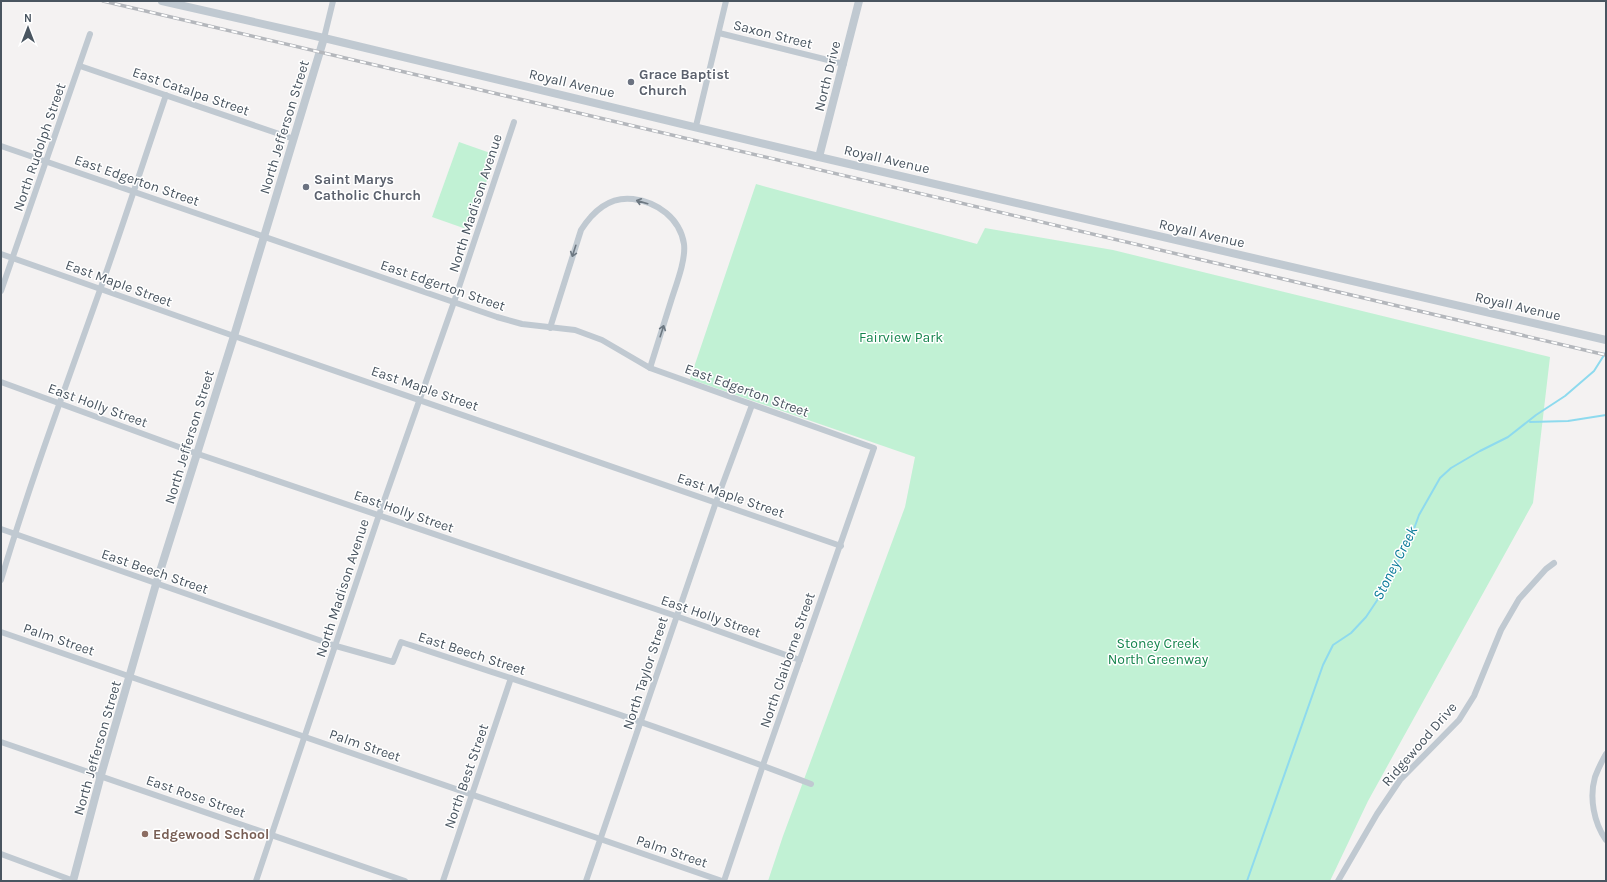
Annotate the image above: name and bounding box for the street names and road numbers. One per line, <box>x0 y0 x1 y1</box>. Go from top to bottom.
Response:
street label: Saxon Street <box>731 16 814 53</box>
street label: North Drive <box>811 39 844 113</box>
street label: North Jefferson Street <box>256 58 313 196</box>
street label: East Catalpa Street <box>130 64 251 119</box>
street label: Royall Avenue <box>527 65 617 102</box>
street label: North Rudolph Street <box>10 81 69 214</box>
street label: North Madison Avenue <box>445 132 506 274</box>
street label: Royall Avenue <box>842 141 932 178</box>
street label: East Edgerton Street <box>72 151 202 210</box>
street label: Royall Avenue <box>1157 215 1247 252</box>
street label: East Maple Street <box>63 256 174 311</box>
street label: East Edgerton Street <box>378 256 508 315</box>
street label: Royall Avenue <box>1473 288 1563 325</box>
street label: East Edgerton Street <box>682 360 811 421</box>
street label: East Maple Street <box>369 362 481 415</box>
street label: North Jefferson Street <box>161 368 218 506</box>
street label: East Holly Street <box>46 380 150 431</box>
street label: East Maple Street <box>675 469 787 522</box>
street label: East Holly Street <box>352 486 456 537</box>
street label: North Madison Avenue <box>312 517 373 659</box>
street label: East Beech Street <box>99 545 211 598</box>
street label: North Claiborne Street <box>756 590 819 730</box>
street label: East Holly Street <box>659 591 763 642</box>
street label: North Taylor Street <box>619 615 672 732</box>
street label: Palm Street <box>21 619 97 660</box>
street label: East Beech Street <box>416 628 528 679</box>
street label: North Jefferson Street <box>70 679 125 817</box>
street label: Ridgewood Drive <box>1378 699 1461 790</box>
street label: North Best Street <box>441 722 492 831</box>
street label: Palm Street <box>327 725 403 766</box>
street label: East Rose Street <box>144 771 248 821</box>
street label: Palm Street <box>634 831 710 872</box>

